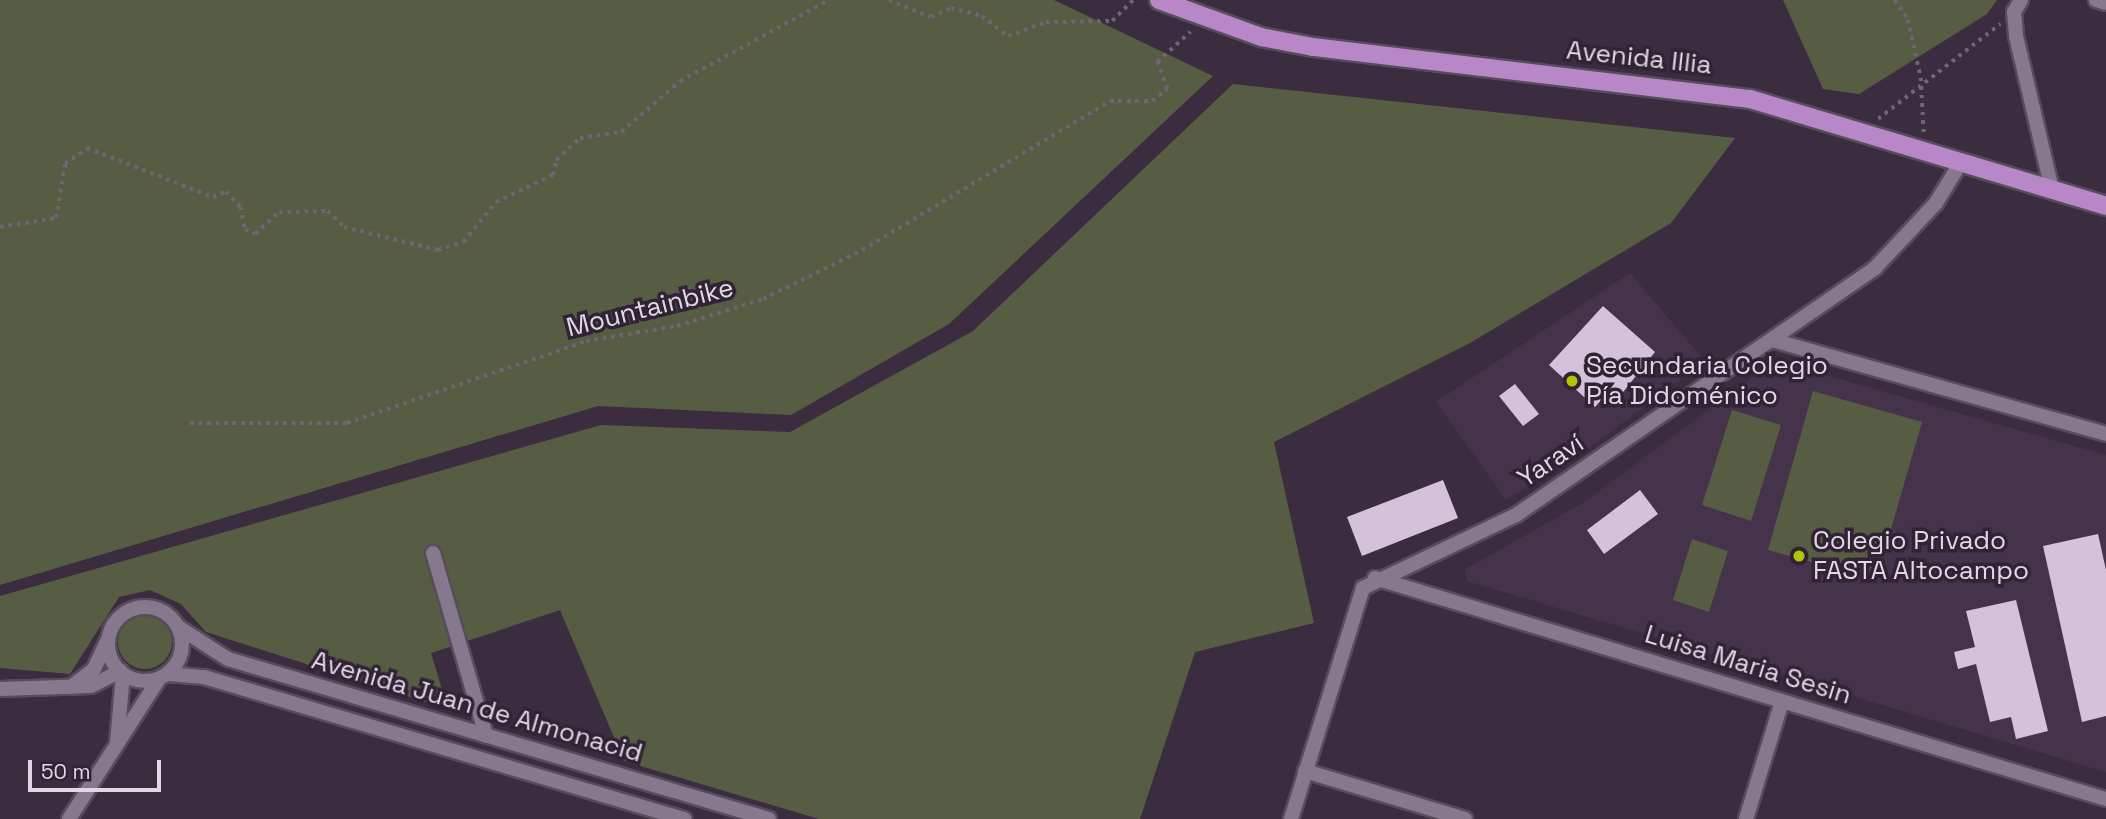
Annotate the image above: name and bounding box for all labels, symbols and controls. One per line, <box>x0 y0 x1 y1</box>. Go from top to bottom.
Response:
street label: Avenida Illia <box>1565 35 1713 81</box>
street label: Mountainbike <box>563 272 737 344</box>
place label: Secundaria Colegio Pía Didoménico <box>1586 350 1828 412</box>
marker: Secundaria Colegio Pía Didoménico <box>1564 373 1580 389</box>
street label: Yaraví <box>1512 428 1590 494</box>
place label: Colegio Privado FASTA Altocampo <box>1813 525 2030 586</box>
marker: Colegio Privado FASTA Altocampo <box>1791 548 1807 564</box>
street label: Luisa Maria Sesin <box>1641 619 1855 711</box>
street label: Avenida Juan de Almonacid <box>308 645 646 769</box>
scale bar <box>32 746 164 790</box>
text: 50 m <box>41 758 91 785</box>

